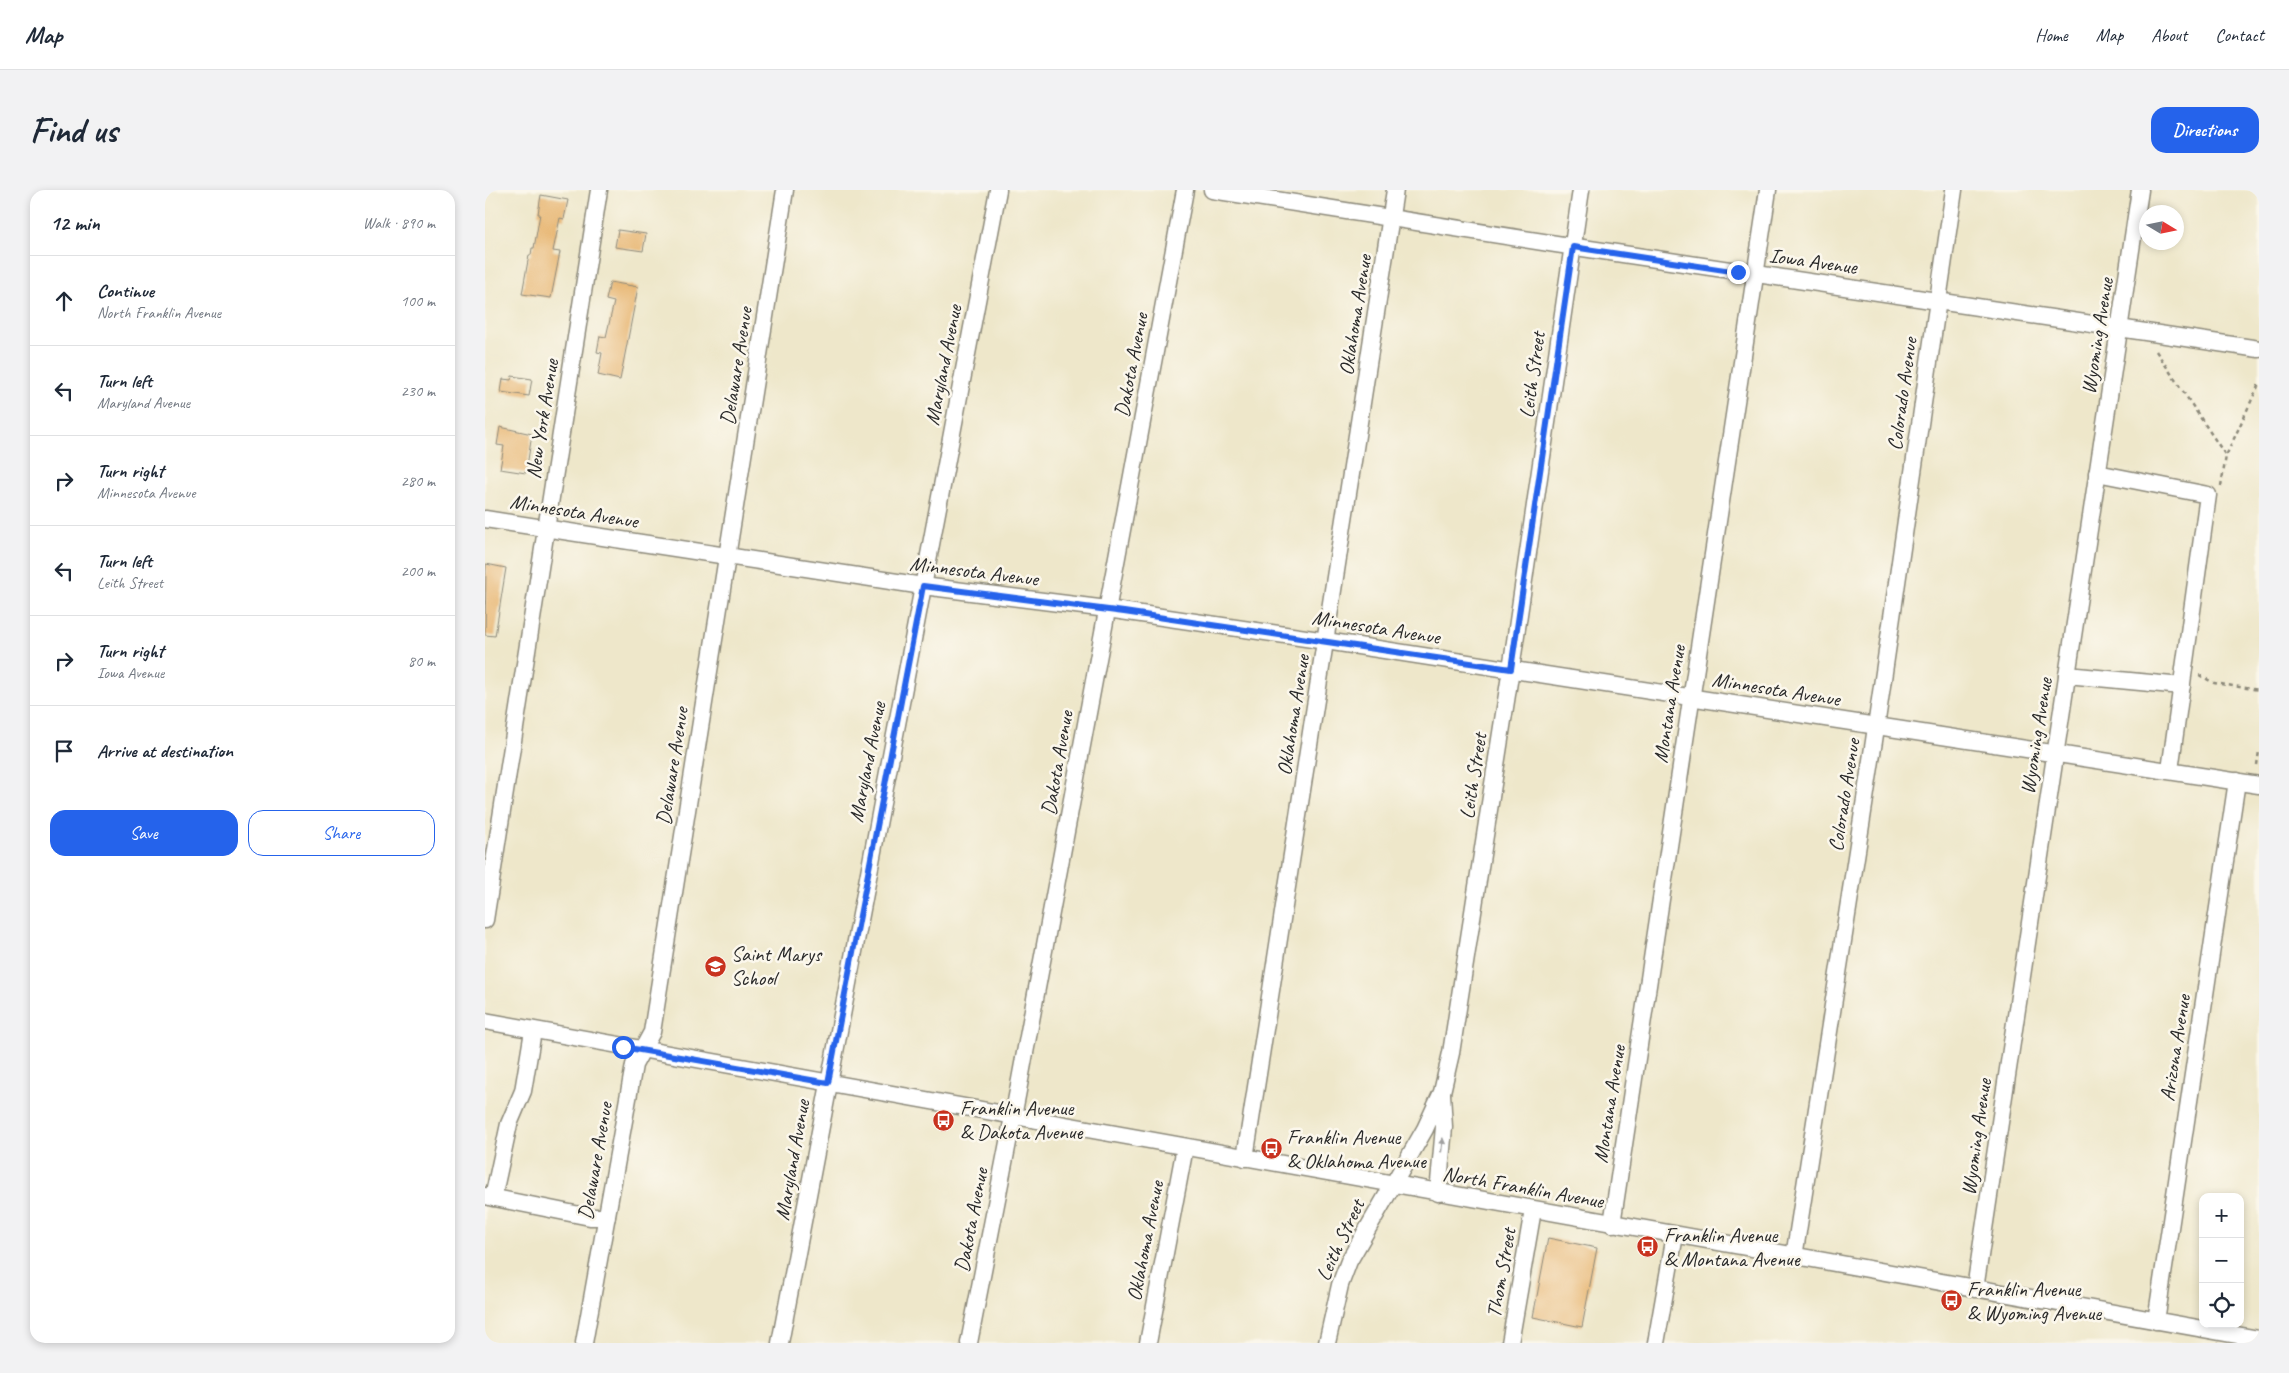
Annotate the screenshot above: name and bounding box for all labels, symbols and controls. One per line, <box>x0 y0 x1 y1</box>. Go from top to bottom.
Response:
text: Map <box>25 20 62 50</box>
text: Home <box>2035 24 2068 46</box>
text: Map <box>2096 24 2123 46</box>
text: About <box>2151 24 2187 46</box>
text: Contact <box>2215 24 2264 46</box>
button: Directions <box>2151 107 2259 153</box>
text: Find us <box>30 108 117 153</box>
north arrow <box>2139 205 2184 250</box>
text: 12 min <box>50 210 100 236</box>
text: Walk · 890 m <box>363 213 435 233</box>
street label: Iowa Avenue <box>1768 242 1860 280</box>
street label: Oklahoma Avenue <box>1333 252 1378 377</box>
route end <box>1727 261 1750 284</box>
street label: Wyoming Avenue <box>2075 275 2119 396</box>
text: Continue <box>97 279 154 303</box>
icon: ahead <box>50 287 78 315</box>
text: 100 m <box>401 291 435 311</box>
street label: Maryland Avenue <box>919 302 968 427</box>
text: North Franklin Avenue <box>97 303 221 323</box>
street label: Delaware Avenue <box>714 303 758 427</box>
street label: Dakota Avenue <box>1108 310 1154 419</box>
street label: Leith Street <box>1513 328 1551 420</box>
street label: Colorado Avenue <box>1881 334 1923 452</box>
street label: New York Avenue <box>520 356 564 481</box>
text: Turn left <box>97 369 152 393</box>
icon: left <box>50 377 78 405</box>
text: 230 m <box>401 381 435 401</box>
text: Maryland Avenue <box>97 393 190 413</box>
text: Turn right <box>97 459 164 483</box>
icon: right <box>50 467 78 495</box>
text: 280 m <box>401 471 435 491</box>
text: Minnesota Avenue <box>97 483 195 503</box>
street label: Minnesota Avenue <box>508 488 642 534</box>
text: Turn left <box>97 549 152 573</box>
street label: Minnesota Avenue <box>908 550 1042 592</box>
icon: left <box>50 557 78 585</box>
text: 200 m <box>401 561 435 581</box>
text: Leith Street <box>97 573 163 593</box>
street label: Minnesota Avenue <box>1310 604 1444 650</box>
text: Turn right <box>97 639 164 663</box>
street label: Montana Avenue <box>1647 642 1691 765</box>
icon: right <box>50 647 78 675</box>
text: 80 m <box>408 651 435 671</box>
street label: Oklahoma Avenue <box>1271 652 1316 777</box>
text: Iowa Avenue <box>97 663 164 683</box>
street label: Minnesota Avenue <box>1710 666 1844 712</box>
street label: Wyoming Avenue <box>2014 675 2058 796</box>
street label: Maryland Avenue <box>843 699 892 824</box>
street label: Delaware Avenue <box>650 703 694 827</box>
street label: Dakota Avenue <box>1035 708 1079 817</box>
street label: Leith Street <box>1453 729 1493 821</box>
street label: Colorado Avenue <box>1822 735 1866 853</box>
icon: arrive <box>50 737 78 765</box>
text: Arrive at destination <box>97 739 233 763</box>
button: Save <box>50 810 238 856</box>
button: Share <box>248 810 435 856</box>
place label: Saint Marys School <box>731 941 823 991</box>
school or university icon: Saint Marys School <box>703 954 727 978</box>
street label: Arizona Avenue <box>2154 992 2196 1103</box>
route start <box>612 1036 635 1059</box>
street label: Montana Avenue <box>1587 1042 1631 1165</box>
street label: Wyoming Avenue <box>1955 1076 1997 1197</box>
place label: Franklin Avenue & Dakota Avenue <box>960 1095 1083 1145</box>
street label: Maryland Avenue <box>769 1097 816 1222</box>
street label: Delaware Avenue <box>572 1098 618 1222</box>
bus stop icon: Franklin Avenue & Dakota Avenue <box>932 1108 956 1132</box>
place label: Franklin Avenue & Oklahoma Avenue <box>1287 1124 1427 1174</box>
one-way arrow <box>1438 1136 1446 1152</box>
bus stop icon: Franklin Avenue & Oklahoma Avenue <box>1259 1137 1283 1161</box>
street label: North Franklin Avenue <box>1441 1160 1606 1214</box>
street label: Dakota Avenue <box>948 1165 994 1274</box>
street label: Oklahoma Avenue <box>1121 1178 1170 1303</box>
street label: Leith Street <box>1310 1193 1371 1285</box>
map controls <box>2199 1193 2244 1328</box>
button: + <box>2199 1193 2244 1238</box>
place label: Franklin Avenue & Montana Avenue <box>1664 1222 1801 1272</box>
street label: Thom Street <box>1480 1224 1522 1320</box>
bus stop icon: Franklin Avenue & Montana Avenue <box>1636 1235 1660 1259</box>
button: − <box>2199 1238 2244 1283</box>
place label: Franklin Avenue & Wyoming Avenue <box>1967 1276 2102 1326</box>
button: locate <box>2199 1283 2244 1328</box>
bus stop icon: Franklin Avenue & Wyoming Avenue <box>1939 1289 1963 1313</box>

